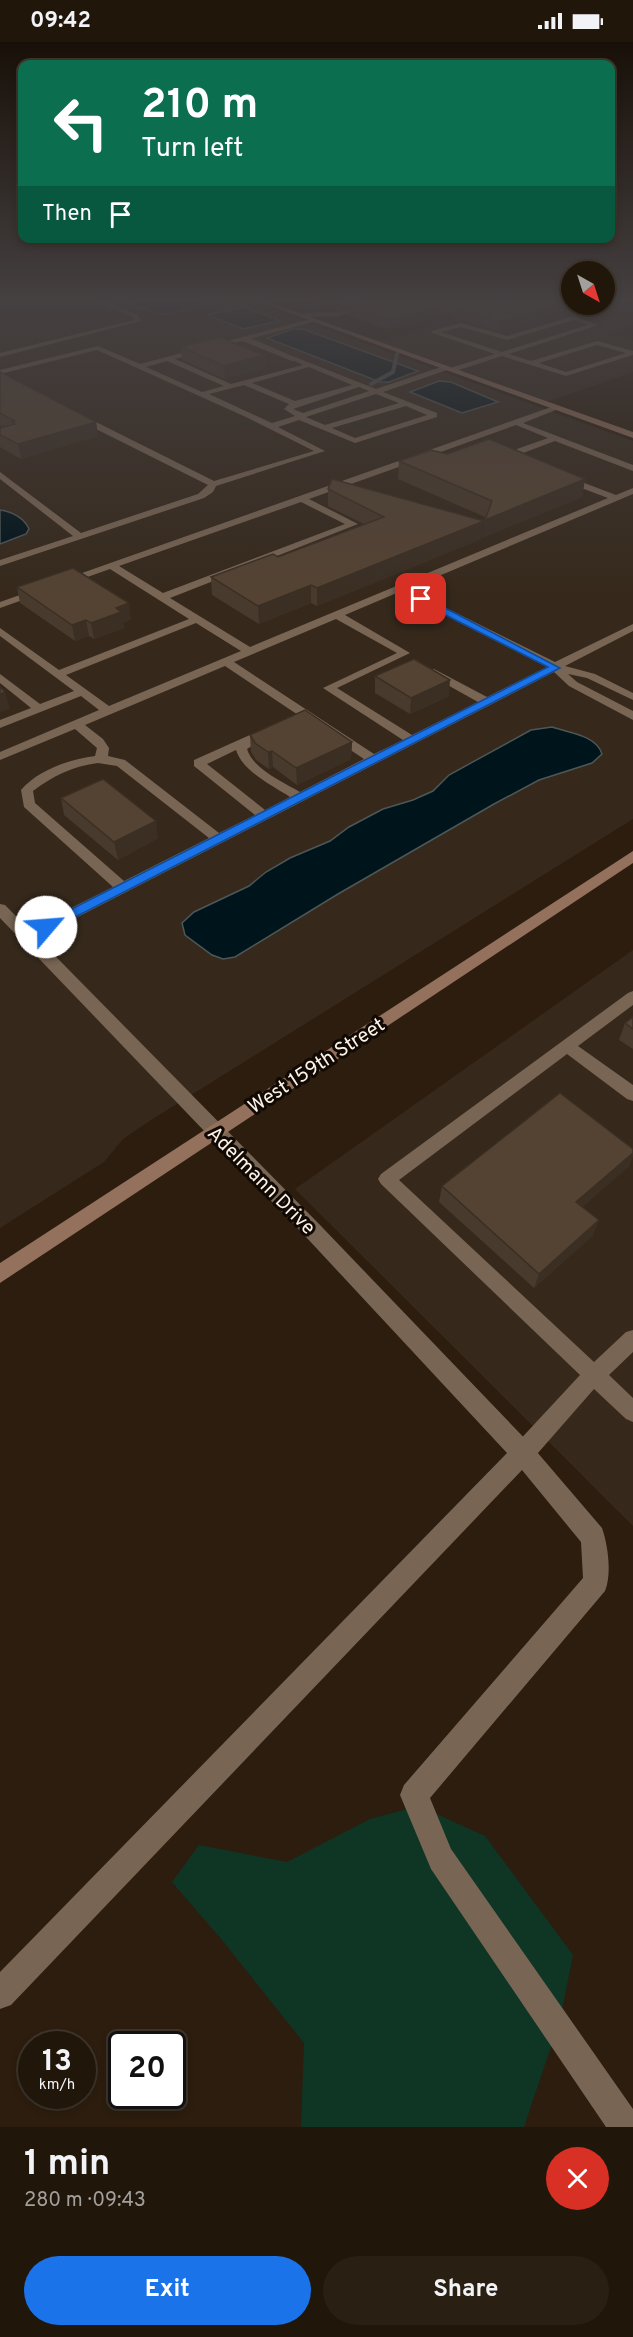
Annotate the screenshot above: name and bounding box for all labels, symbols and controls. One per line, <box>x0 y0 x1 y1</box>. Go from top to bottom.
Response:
text: 09:42 <box>30 8 91 35</box>
text: 210 m <box>141 80 258 133</box>
icon: left <box>42 84 120 162</box>
text: Turn left <box>141 132 243 166</box>
icon: arrive <box>104 198 137 231</box>
text: Then <box>42 201 92 228</box>
north arrow <box>561 261 615 315</box>
map controls <box>561 261 615 315</box>
pin <box>395 573 446 624</box>
icon: arrive <box>404 582 437 615</box>
position arrow <box>14 895 78 959</box>
street label: West 159th Street <box>244 1013 391 1121</box>
street label: Adelmann Drive <box>201 1122 320 1241</box>
speed limit sign: 20 <box>108 2031 186 2109</box>
text: 13 <box>42 2044 72 2081</box>
text: km/h <box>39 2076 75 2095</box>
text: 1 min <box>24 2142 110 2188</box>
button: close <box>546 2147 609 2210</box>
text: 280 m · 09:43 <box>24 2188 146 2214</box>
button: Exit <box>24 2256 311 2325</box>
button: Share <box>323 2256 609 2325</box>

